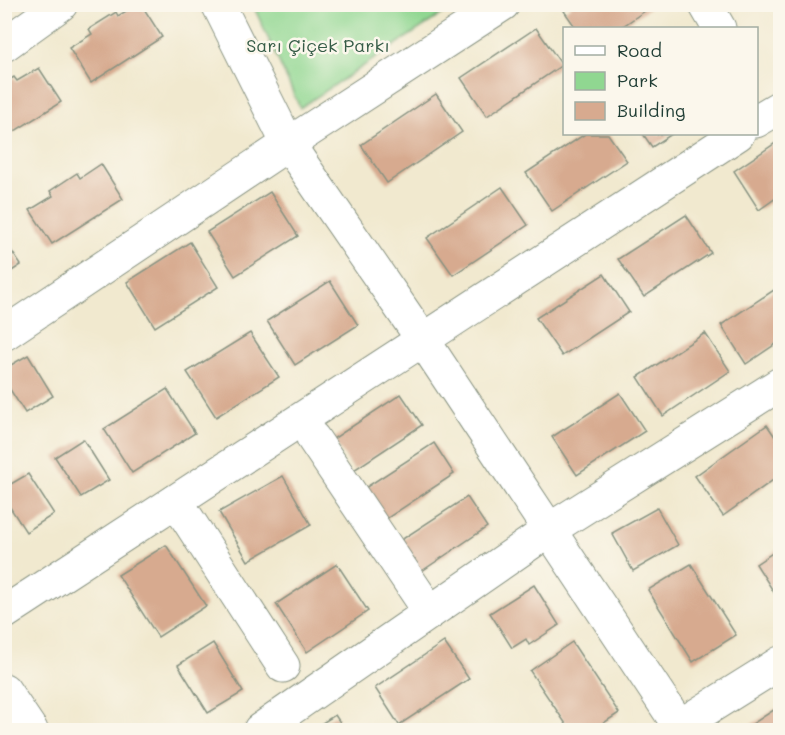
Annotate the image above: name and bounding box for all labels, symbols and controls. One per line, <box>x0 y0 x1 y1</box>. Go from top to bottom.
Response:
legend <box>563 27 758 135</box>
park label: Sarı Çiçek Parkı <box>246 33 390 57</box>
text: Road <box>617 38 662 62</box>
text: Park <box>617 68 658 92</box>
text: Building <box>617 98 685 122</box>

